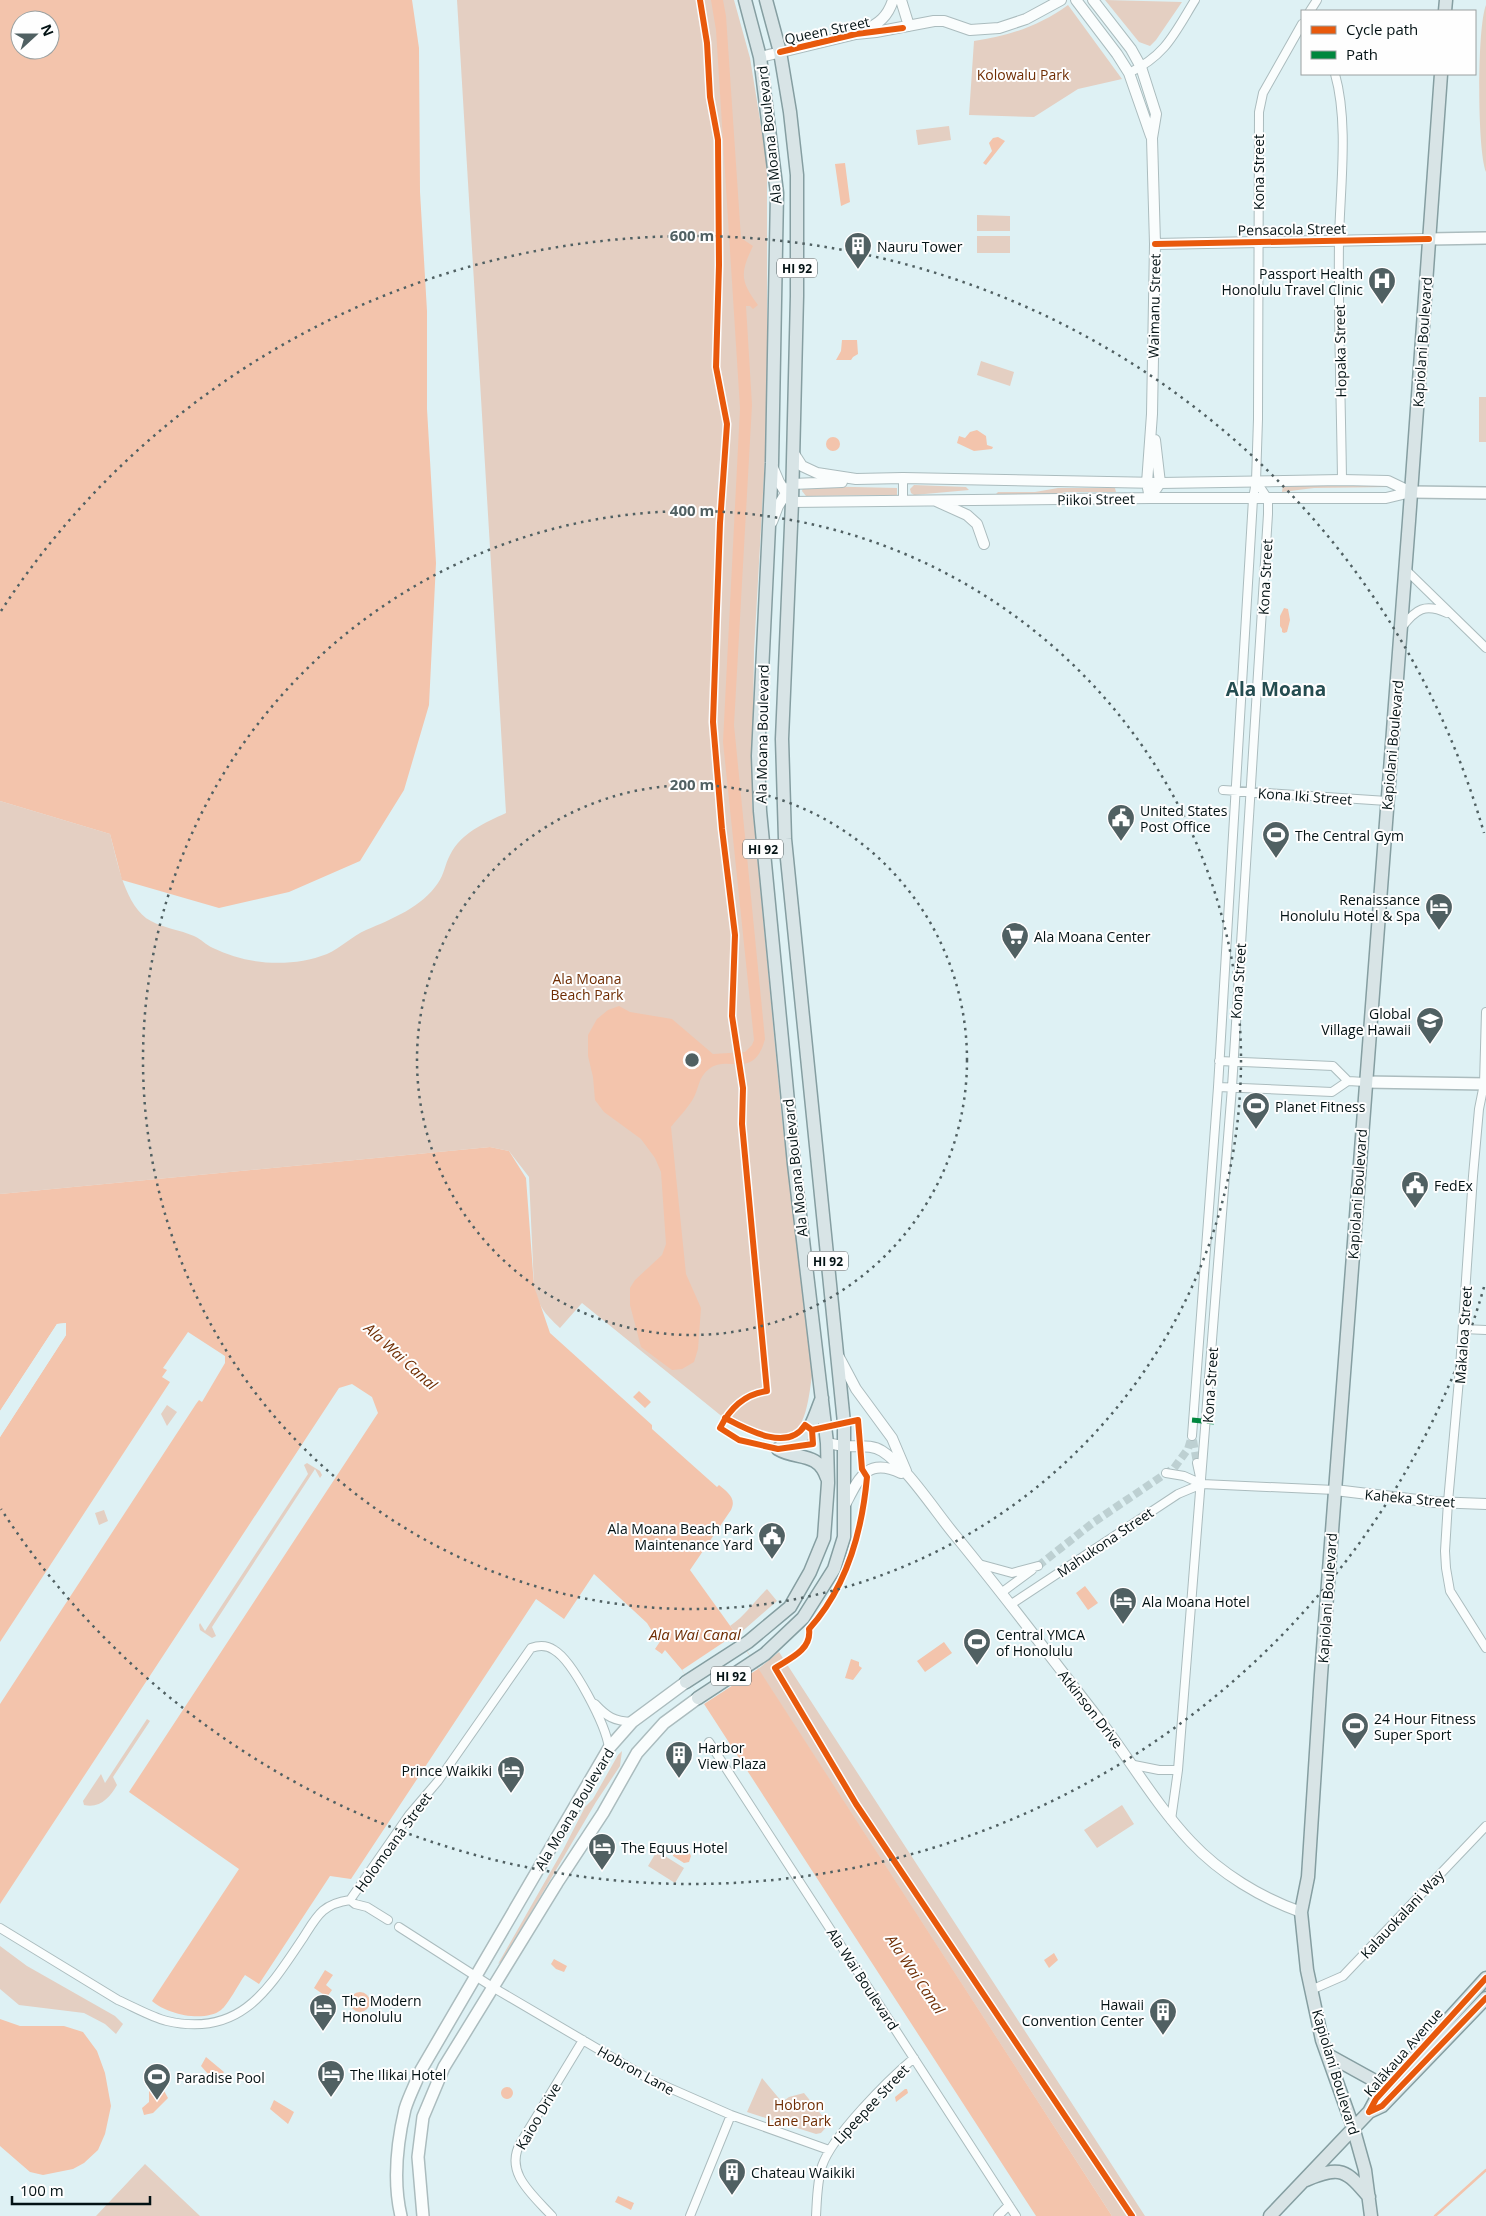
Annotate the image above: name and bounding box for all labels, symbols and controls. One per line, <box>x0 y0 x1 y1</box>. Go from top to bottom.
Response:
north arrow <box>10 10 60 60</box>
legend <box>1301 10 1476 75</box>
street label: Queen Street <box>783 12 871 48</box>
text: Cycle path <box>1346 19 1418 39</box>
text: N <box>37 21 59 39</box>
text: Path <box>1346 44 1378 64</box>
street label: Ala Moana Boulevard <box>752 65 786 205</box>
park label: Kolowalu Park <box>977 65 1070 84</box>
street label: Kona Street <box>1249 134 1268 210</box>
street label: Pensacola Street <box>1238 219 1346 239</box>
text: 600 m <box>670 225 714 245</box>
building icon: Nauru Tower <box>843 231 873 270</box>
place label: Nauru Tower <box>877 237 963 256</box>
street label: Waimanu Street <box>1144 253 1164 359</box>
road number: HI 92 <box>777 258 817 278</box>
place label: Passport Health Honolulu Travel Clinic <box>1221 264 1363 299</box>
hospital icon: Passport Health Honolulu Travel Clinic <box>1367 266 1397 305</box>
street label: Kapiolani Boulevard <box>1408 276 1436 408</box>
street label: Hopaka Street <box>1330 304 1350 398</box>
street label: Piikoi Street <box>1057 489 1135 509</box>
text: 400 m <box>670 500 714 520</box>
street label: Kona Street <box>1254 539 1276 615</box>
street label: Ala Moana Boulevard <box>751 664 773 804</box>
district label: Ala Moana <box>1226 676 1326 702</box>
street label: Kapiolani Boulevard <box>1377 679 1407 811</box>
text: 200 m <box>670 774 714 794</box>
street label: Kona Iki Street <box>1257 783 1353 809</box>
place label: United States Post Office <box>1140 801 1228 836</box>
public building icon: United States Post Office <box>1106 803 1136 842</box>
sports icon: The Central Gym <box>1261 820 1291 859</box>
place label: The Central Gym <box>1295 826 1404 845</box>
road number: HI 92 <box>743 840 783 859</box>
place label: Renaissance Honolulu Hotel & Spa <box>1280 890 1420 925</box>
hotel icon: Renaissance Honolulu Hotel & Spa <box>1424 892 1454 931</box>
supermarket icon: Ala Moana Center <box>1000 921 1030 960</box>
place label: Ala Moana Center <box>1034 927 1151 946</box>
street label: Kona Street <box>1226 942 1250 1020</box>
park label: Ala Moana Beach Park <box>551 969 624 1004</box>
place label: Global Village Hawaii <box>1321 1004 1411 1039</box>
school or university icon: Global Village Hawaii <box>1415 1006 1445 1045</box>
centre of rings <box>683 1051 701 1069</box>
sports icon: Planet Fitness <box>1241 1091 1271 1130</box>
place label: Planet Fitness <box>1275 1097 1366 1116</box>
street label: Ala Moana Boulevard <box>778 1098 812 1238</box>
street label: Kapiolani Boulevard <box>1343 1128 1371 1260</box>
public building icon: FedEx <box>1400 1170 1430 1209</box>
place label: FedEx <box>1434 1176 1473 1195</box>
road number: HI 92 <box>808 1252 848 1270</box>
street label: Makaloa Street <box>1450 1285 1476 1385</box>
water label: Ala Wai Canal <box>359 1317 443 1395</box>
street label: Kona Street <box>1198 1346 1222 1424</box>
street label: Kaheka Street <box>1364 1485 1456 1511</box>
street label: Mahukona Street <box>1053 1503 1157 1581</box>
place label: Ala Moana Beach Park Maintenance Yard <box>608 1519 754 1554</box>
public building icon: Ala Moana Beach Park Maintenance Yard <box>757 1521 787 1560</box>
street label: Kapiolani Boulevard <box>1313 1532 1341 1664</box>
hotel icon: Ala Moana Hotel <box>1108 1586 1138 1625</box>
place label: Ala Moana Hotel <box>1142 1592 1250 1611</box>
water label: Ala Wai Canal <box>648 1624 742 1644</box>
place label: Central YMCA of Honolulu <box>996 1625 1085 1660</box>
sports icon: Central YMCA of Honolulu <box>962 1627 992 1666</box>
road number: HI 92 <box>711 1666 751 1685</box>
street label: Atkinson Drive <box>1054 1666 1128 1752</box>
place label: 24 Hour Fitness Super Sport <box>1374 1709 1476 1744</box>
sports icon: 24 Hour Fitness Super Sport <box>1340 1711 1370 1750</box>
place label: Harbor View Plaza <box>698 1738 766 1773</box>
building icon: Harbor View Plaza <box>664 1740 694 1779</box>
street label: Ala Moana Boulevard <box>530 1744 618 1874</box>
hotel icon: Prince Waikiki <box>496 1755 526 1794</box>
place label: Prince Waikiki <box>402 1761 492 1780</box>
street label: Holomoana Street <box>350 1788 436 1896</box>
hotel icon: The Equus Hotel <box>587 1832 617 1871</box>
place label: The Equus Hotel <box>621 1838 728 1857</box>
street label: Kalauokalani Way <box>1356 1865 1449 1962</box>
street label: Ala Wai Boulevard <box>823 1924 903 2034</box>
water label: Ala Wai Canal <box>881 1930 951 2019</box>
place label: The Modern Honolulu <box>342 1991 422 2026</box>
hotel icon: The Modern Honolulu <box>308 1993 338 2032</box>
place label: Hawaii Convention Center <box>1022 1995 1144 2030</box>
building icon: Hawaii Convention Center <box>1148 1997 1178 2036</box>
street label: Kalākaua Avenue <box>1359 2004 1447 2100</box>
street label: Kapiolani Boulevard <box>1308 2007 1364 2137</box>
street label: Hobron Lane <box>594 2041 678 2099</box>
hotel icon: The Ilikai Hotel <box>316 2059 346 2098</box>
street label: Lipeepee Street <box>829 2060 913 2148</box>
sports icon: Paradise Pool <box>142 2062 172 2101</box>
place label: The Ilikai Hotel <box>350 2065 446 2084</box>
place label: Paradise Pool <box>176 2068 265 2087</box>
street label: Kaioo Drive <box>511 2079 565 2153</box>
park label: Hobron Lane Park <box>767 2095 832 2130</box>
building icon: Chateau Waikiki <box>717 2157 747 2196</box>
place label: Chateau Waikiki <box>751 2163 855 2182</box>
scale bar <box>12 2174 150 2206</box>
text: 100 m <box>20 2180 64 2200</box>

